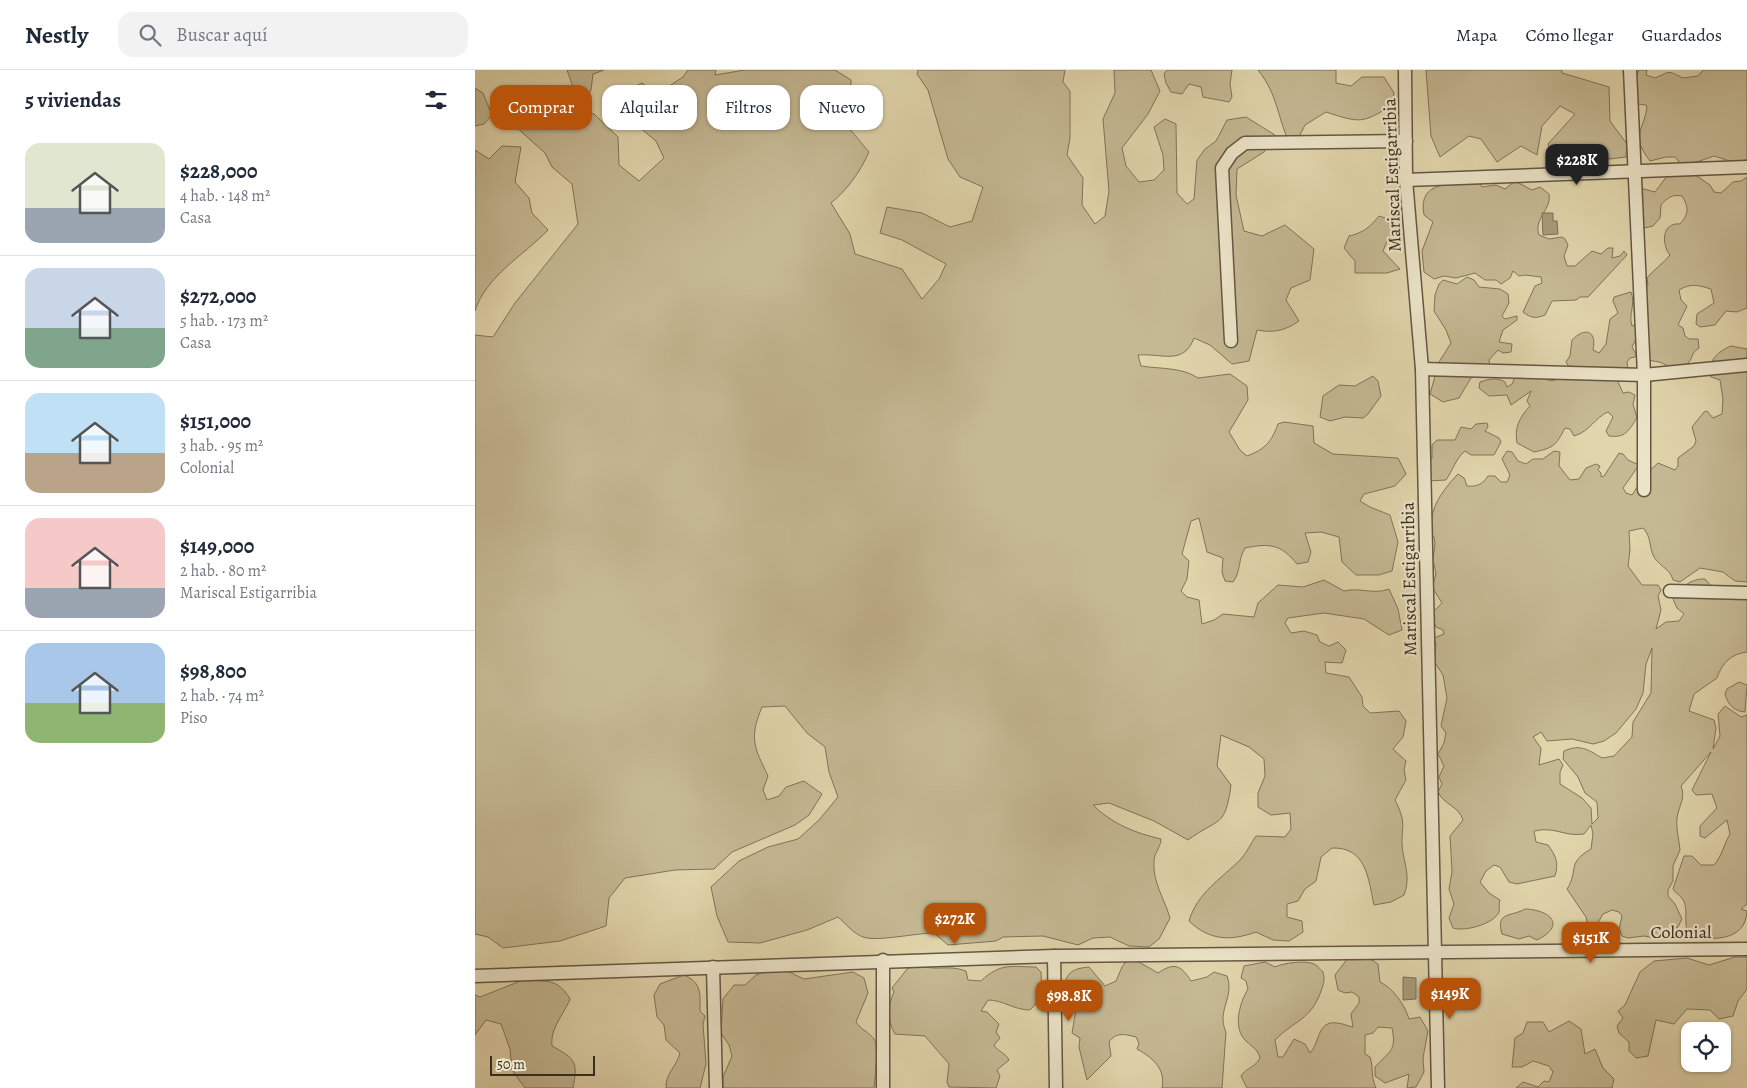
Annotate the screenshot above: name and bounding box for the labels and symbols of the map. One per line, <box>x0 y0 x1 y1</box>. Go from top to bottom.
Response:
street label: Mariscal Estigarribia <box>1377 97 1407 252</box>
pin: $228K <box>1542 144 1612 186</box>
street label: Mariscal Estigarribia <box>1396 501 1422 656</box>
pin: $272K <box>920 902 990 945</box>
street label: Colonial <box>1651 920 1712 944</box>
pin: $151K <box>1556 922 1626 964</box>
pin: $149K <box>1415 978 1485 1020</box>
pin: $98.8K <box>1028 980 1110 1022</box>
scale bar <box>490 1053 595 1076</box>

